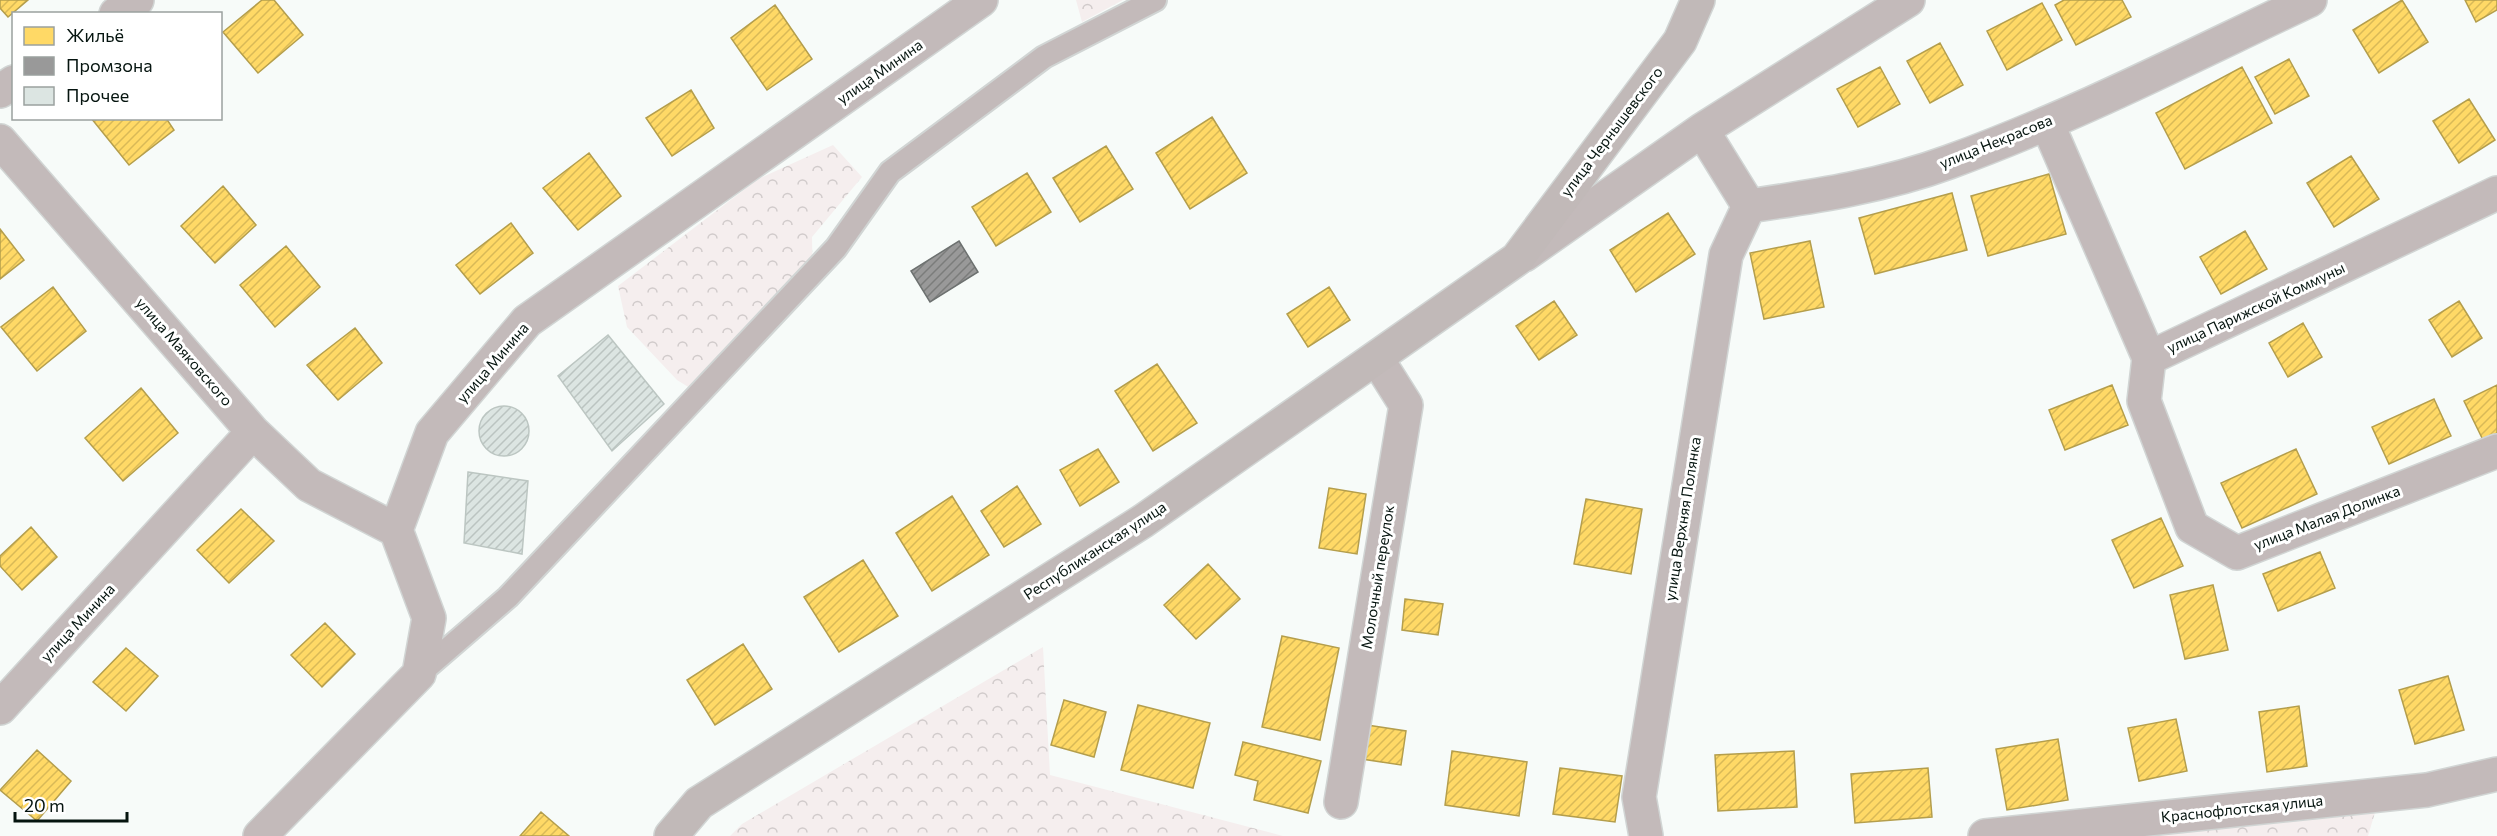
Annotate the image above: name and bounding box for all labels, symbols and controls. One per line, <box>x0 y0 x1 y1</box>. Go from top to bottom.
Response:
legend <box>12 12 222 120</box>
text: Жильё <box>66 24 124 46</box>
street label: улица Минина <box>833 35 926 107</box>
text: Промзона <box>66 54 153 76</box>
street label: улица Чернышевского <box>1556 63 1666 200</box>
text: Прочее <box>66 84 129 106</box>
street label: улица Некрасова <box>1937 110 2055 172</box>
street label: улица Парижской Коммуны <box>2164 258 2347 356</box>
street label: улица Маяковского <box>133 293 237 409</box>
street label: улица Минина <box>453 319 532 406</box>
street label: улица Верхняя Полянка <box>1660 435 1704 602</box>
street label: улица Малая Долинка <box>2251 481 2402 553</box>
street label: Республиканская улица <box>1020 497 1169 603</box>
street label: Молочный переулок <box>1357 504 1397 650</box>
street label: улица Минина <box>36 579 118 665</box>
scale bar <box>15 785 128 823</box>
street label: Краснофлотская улица <box>2160 791 2324 825</box>
text: 20 m <box>24 794 65 816</box>

